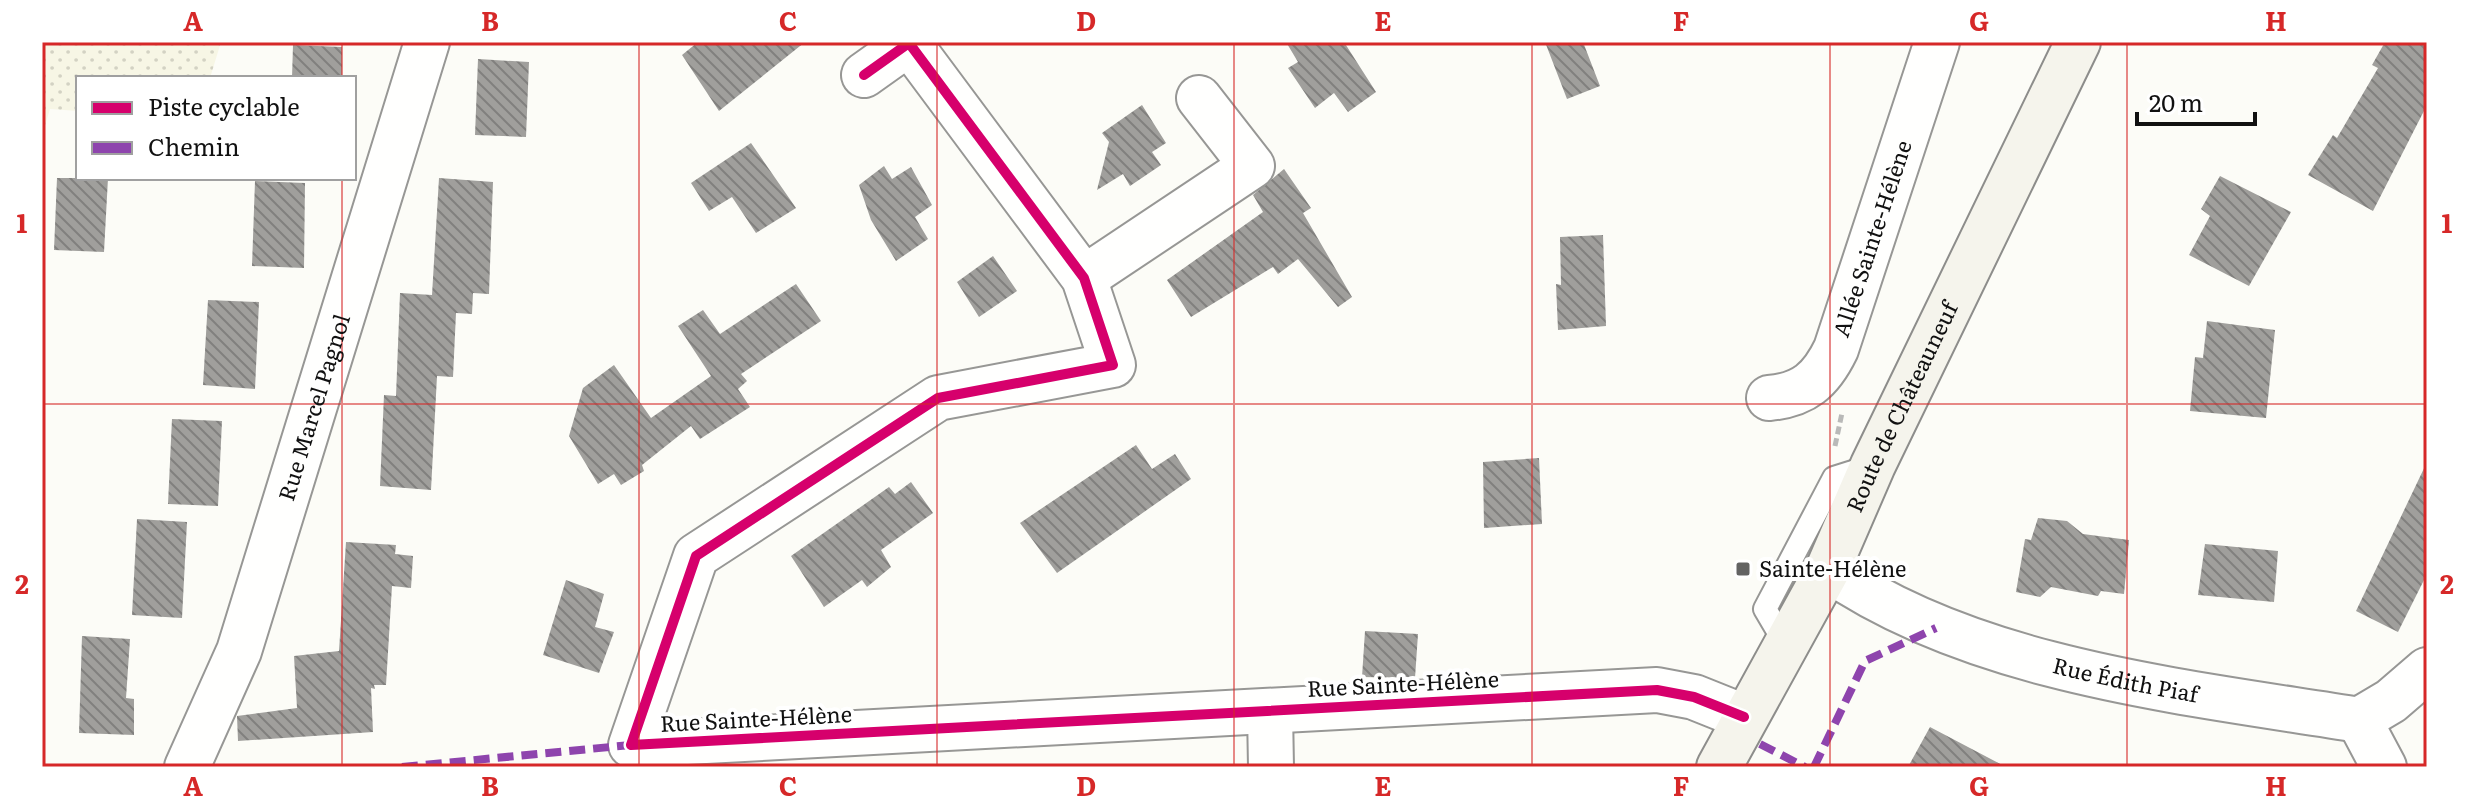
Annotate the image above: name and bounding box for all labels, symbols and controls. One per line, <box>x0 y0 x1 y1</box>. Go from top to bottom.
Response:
text: A <box>183 0 203 39</box>
text: B <box>481 0 499 39</box>
text: C <box>779 0 797 39</box>
text: D <box>1076 0 1096 39</box>
text: E <box>1374 0 1392 39</box>
text: F <box>1673 0 1689 39</box>
text: G <box>1969 0 1989 39</box>
text: H <box>2265 0 2287 39</box>
legend <box>76 76 356 180</box>
scale bar <box>2137 76 2255 126</box>
text: 20 m <box>2149 84 2203 119</box>
text: Piste cyclable <box>148 88 300 123</box>
text: Chemin <box>148 128 240 163</box>
street label: Allée Sainte-Hélène <box>1823 135 1919 341</box>
text: 1 <box>17 202 28 241</box>
text: 1 <box>2442 202 2453 241</box>
street label: Route de Châteauneuf <box>1837 294 1965 517</box>
street label: Rue Marcel Pagnol <box>268 310 357 504</box>
place label: Sainte-Hélène <box>1759 551 1907 584</box>
marker: Sainte-Hélène <box>1734 560 1752 578</box>
text: 2 <box>15 563 29 602</box>
text: 2 <box>2440 563 2454 602</box>
street label: Rue Édith Piaf <box>2050 647 2203 710</box>
street label: Rue Sainte-Hélène <box>1306 661 1500 704</box>
street label: Rue Sainte-Hélène <box>659 696 853 739</box>
text: A <box>183 765 203 804</box>
text: B <box>481 765 499 804</box>
text: C <box>779 765 797 804</box>
text: D <box>1076 765 1096 804</box>
text: E <box>1374 765 1392 804</box>
text: F <box>1673 765 1689 804</box>
text: G <box>1969 765 1989 804</box>
text: H <box>2265 765 2287 804</box>

